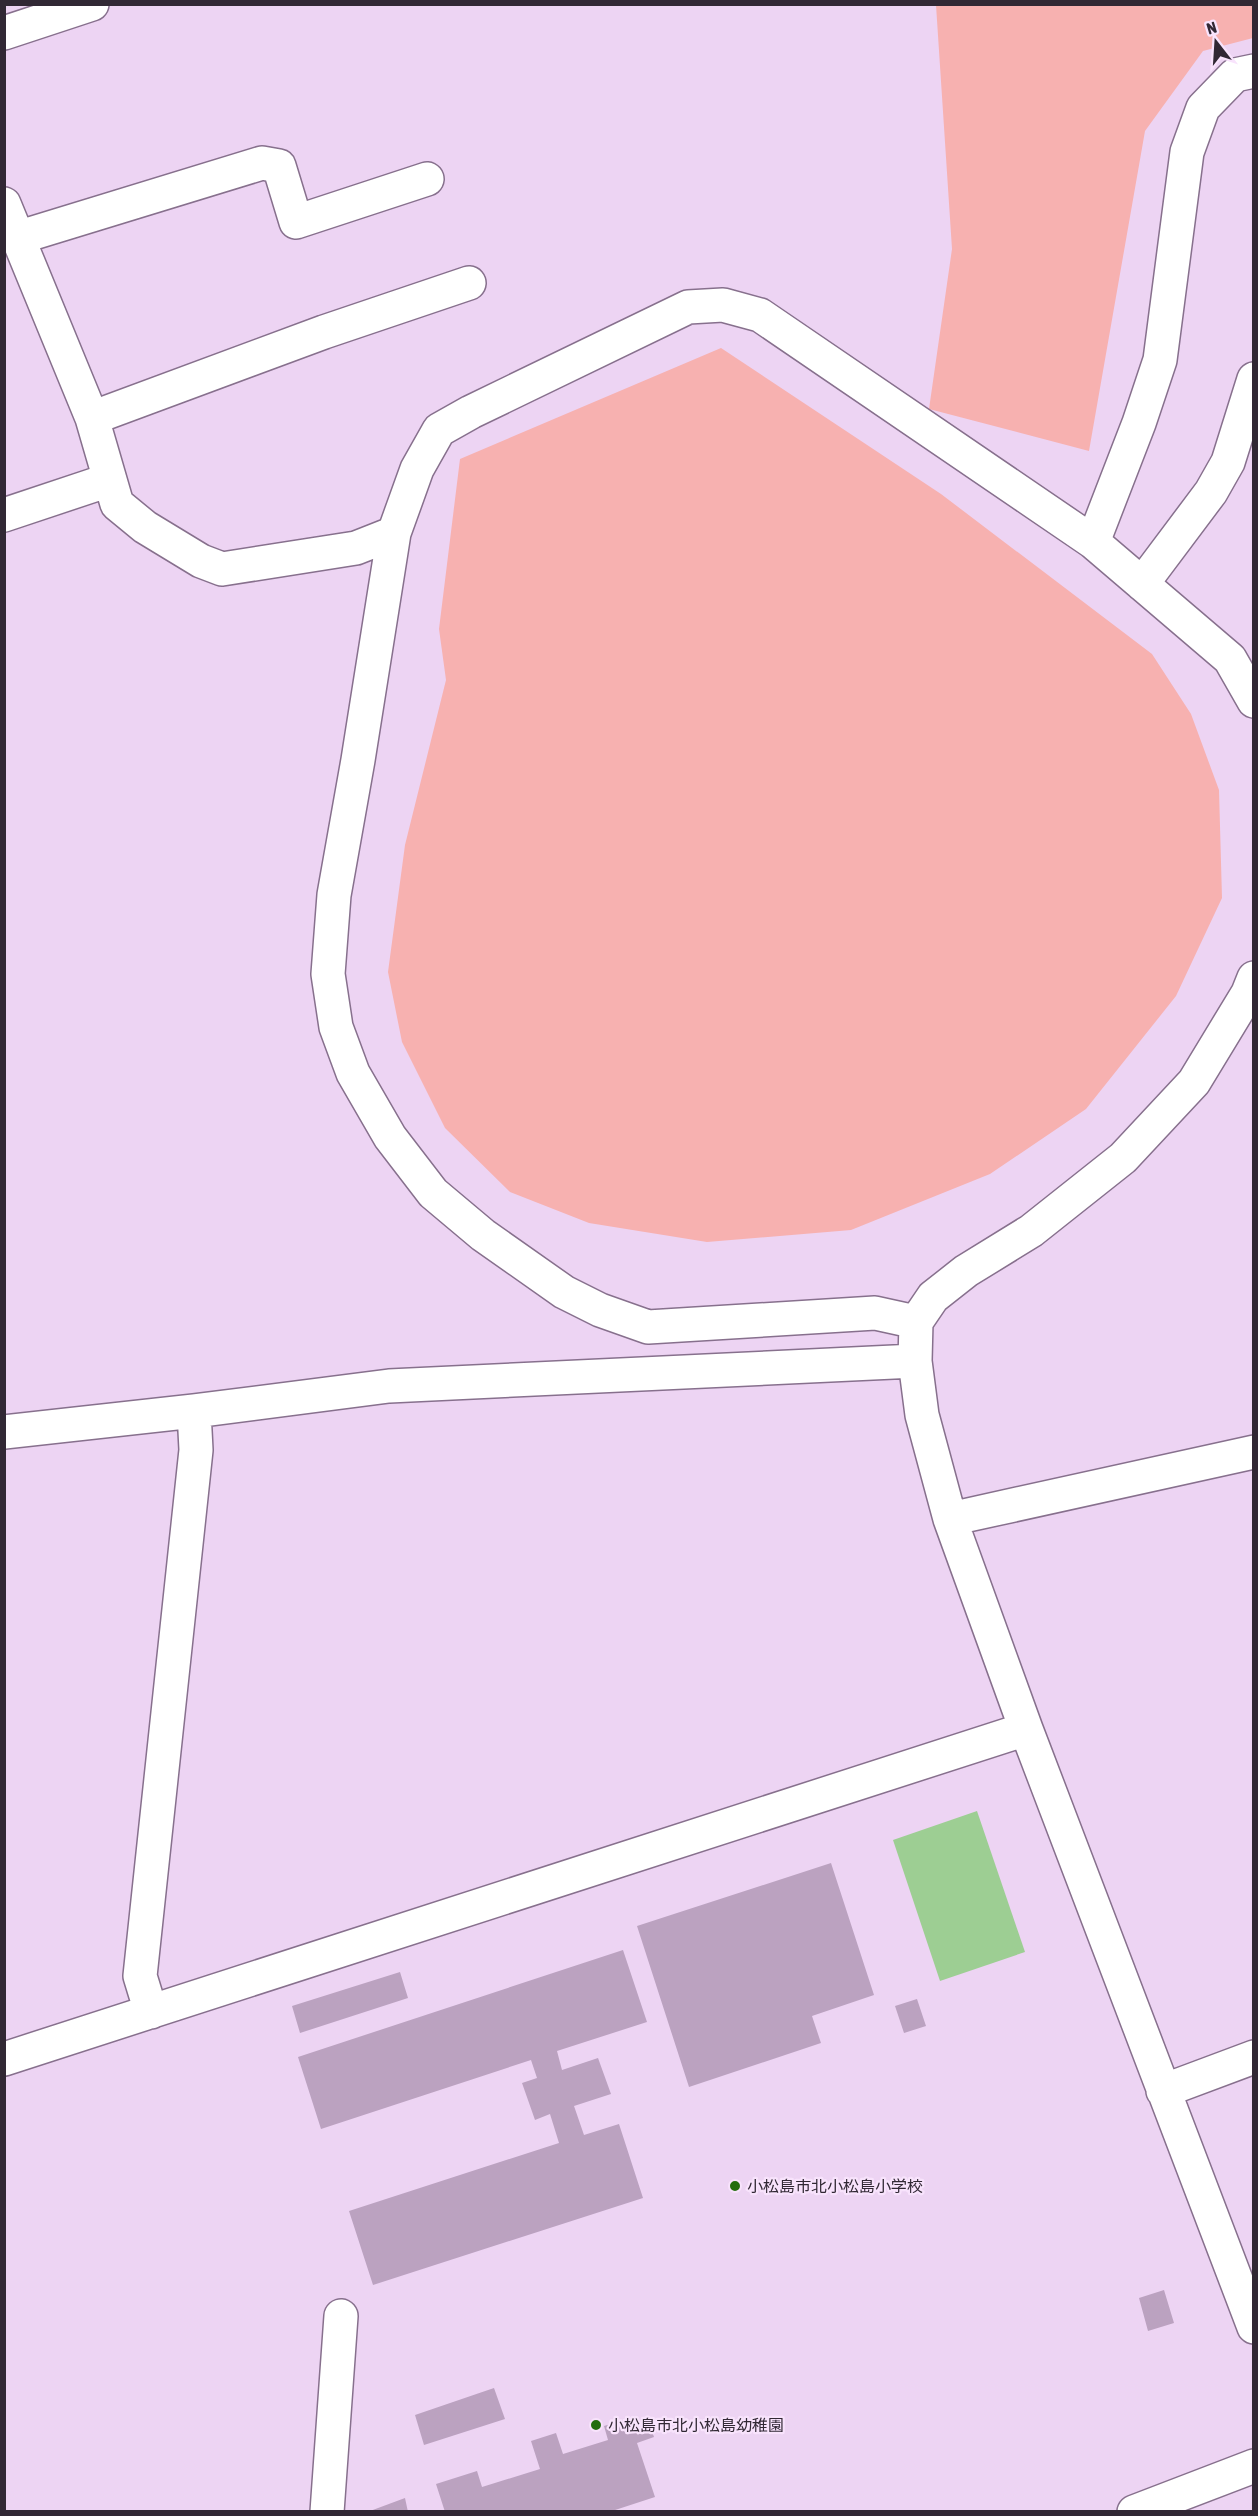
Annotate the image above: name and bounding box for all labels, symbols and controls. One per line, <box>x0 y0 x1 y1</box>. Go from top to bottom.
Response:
north arrow <box>1186 12 1246 72</box>
text: N <box>1204 18 1219 38</box>
place label: 小松島市北小松島小学校 <box>747 2177 923 2195</box>
marker: 小松島市北小松島小学校 <box>728 2179 742 2193</box>
place label: 小松島市北小松島幼稚園 <box>608 2416 784 2434</box>
marker: 小松島市北小松島幼稚園 <box>589 2418 603 2432</box>

